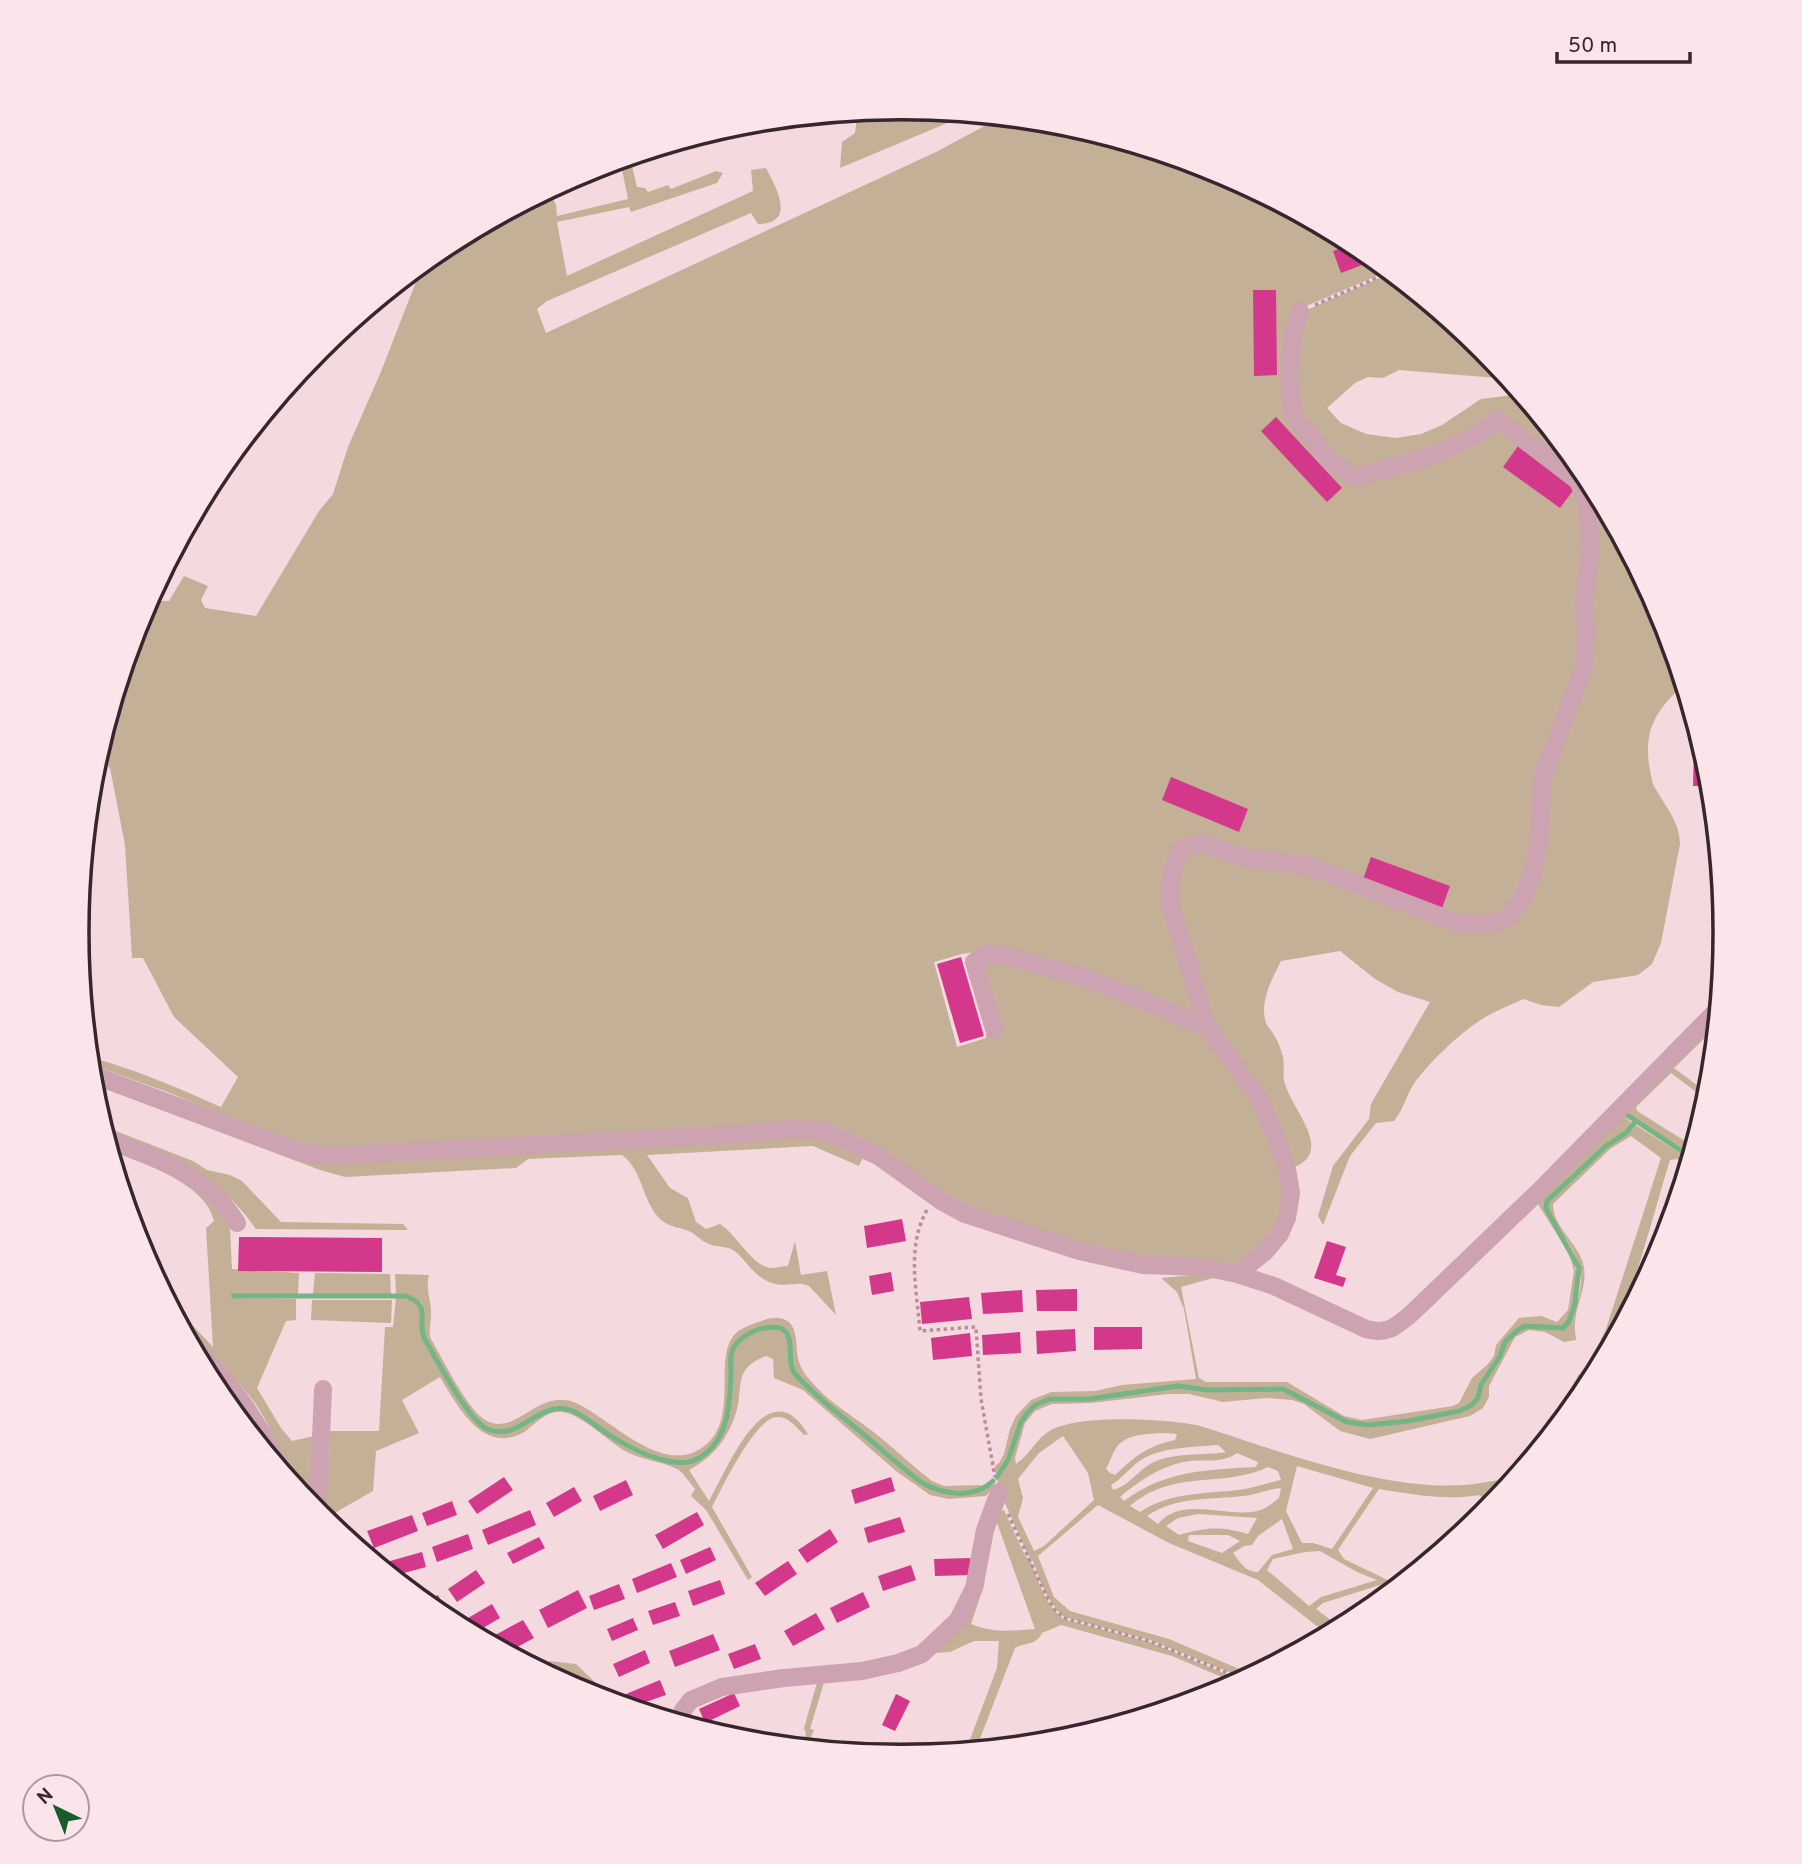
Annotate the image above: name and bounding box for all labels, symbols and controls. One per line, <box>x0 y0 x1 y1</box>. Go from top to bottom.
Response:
scale bar <box>1557 21 1690 65</box>
text: 50 m <box>1568 33 1617 60</box>
north arrow <box>21 1773 91 1843</box>
text: N <box>33 1784 59 1810</box>

